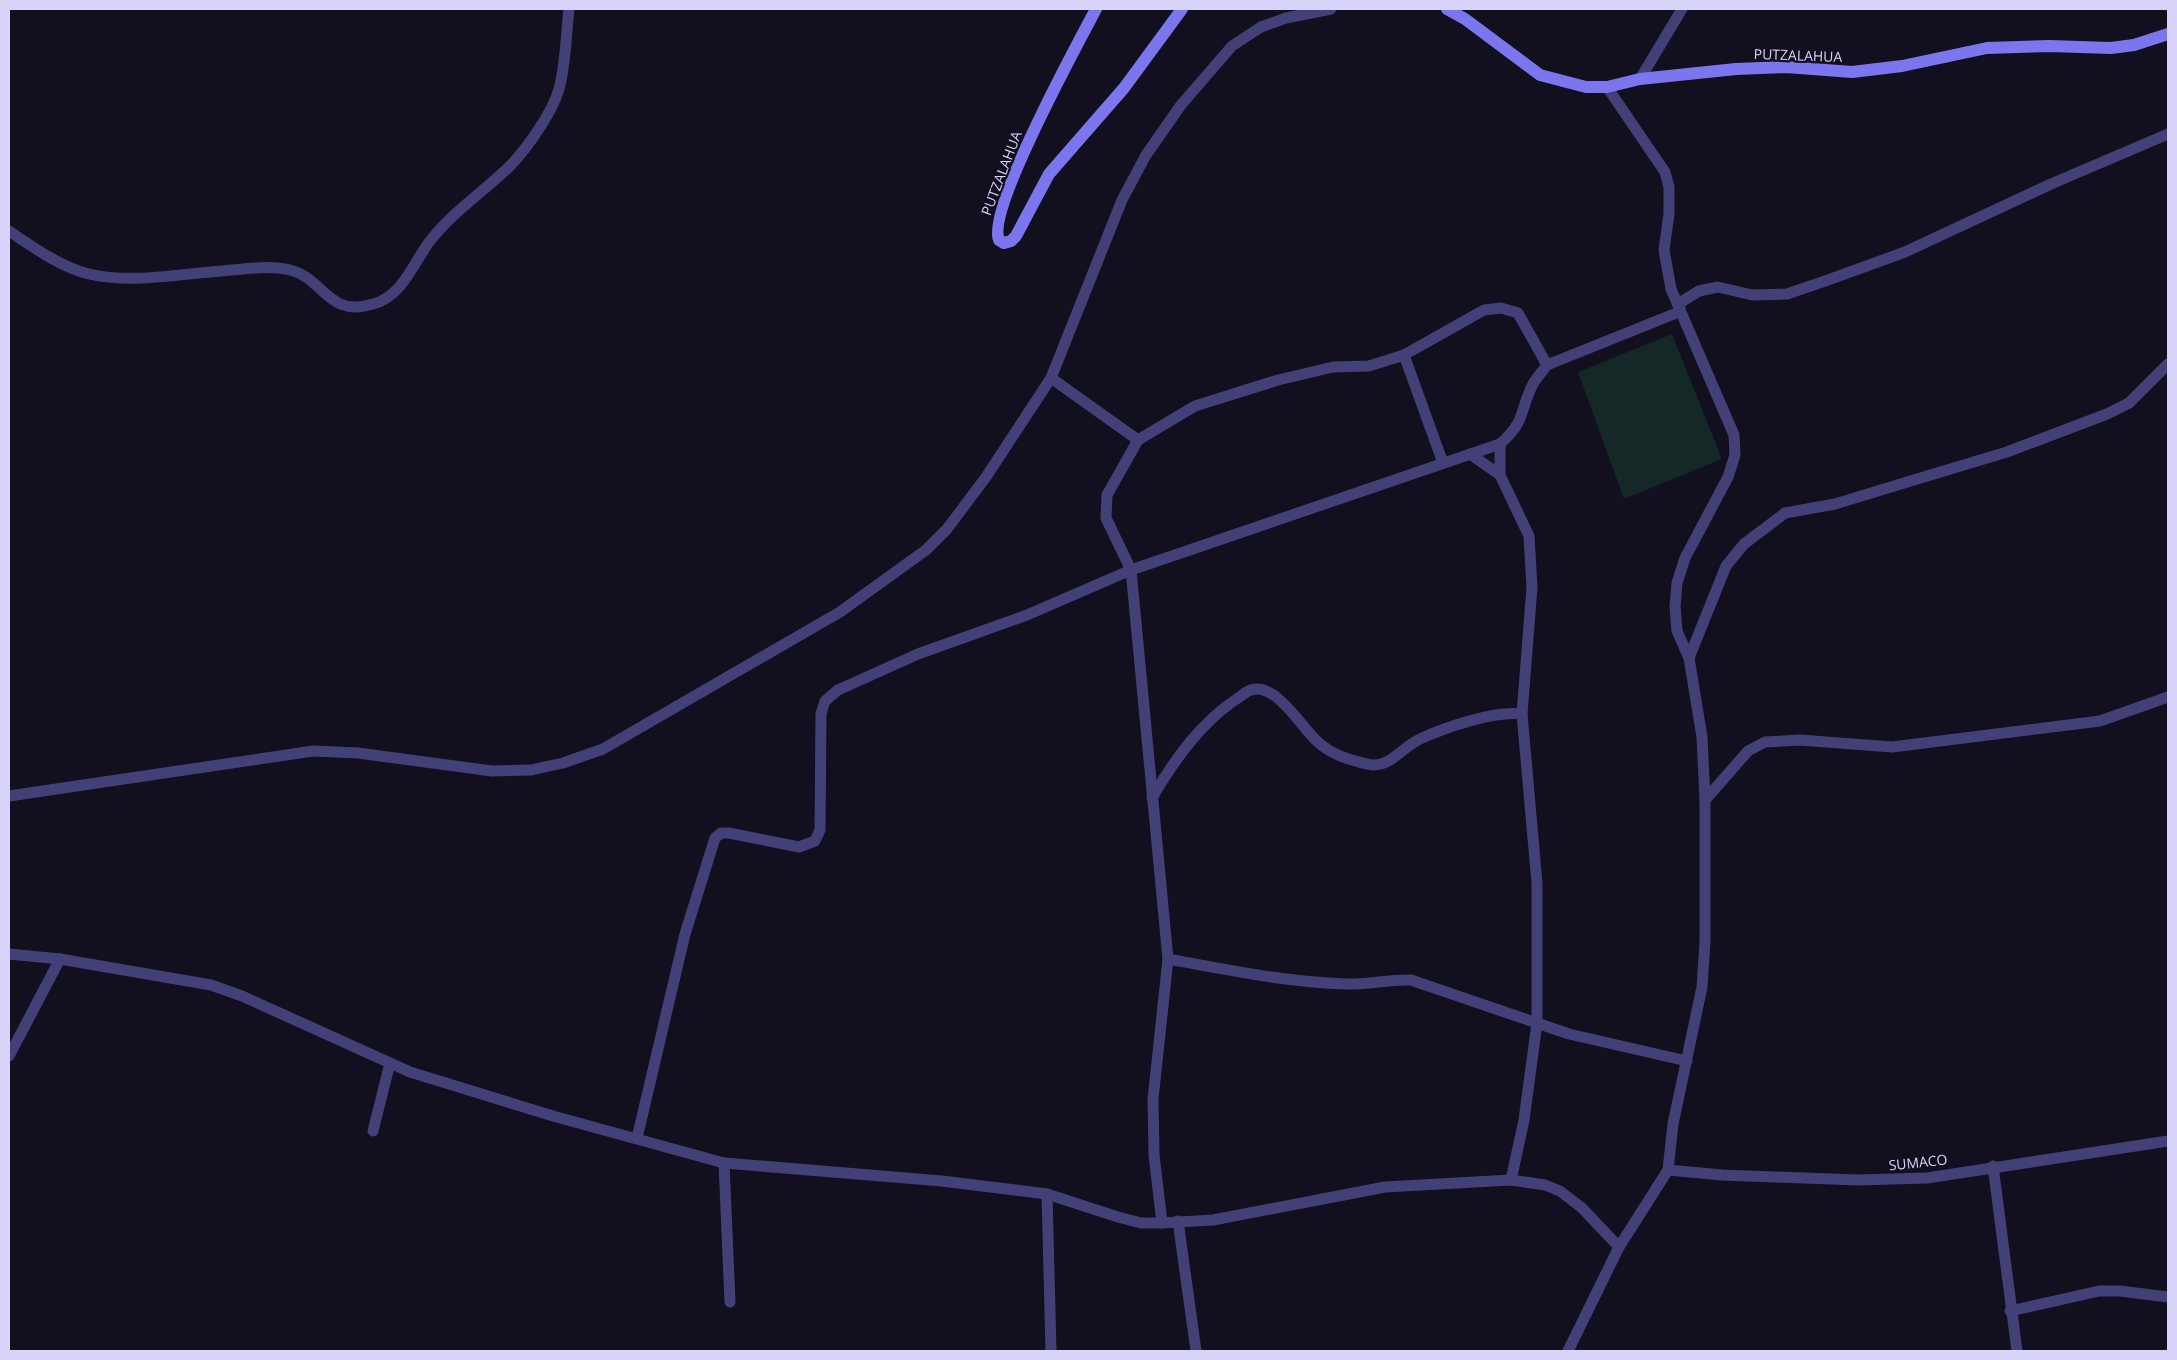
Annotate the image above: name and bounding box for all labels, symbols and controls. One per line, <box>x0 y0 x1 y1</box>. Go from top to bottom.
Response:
street label: PUTZALAHUA <box>1753 44 1843 66</box>
street label: PUTZALAHUA <box>976 128 1026 218</box>
street label: SUMACO <box>1888 1149 1948 1175</box>

